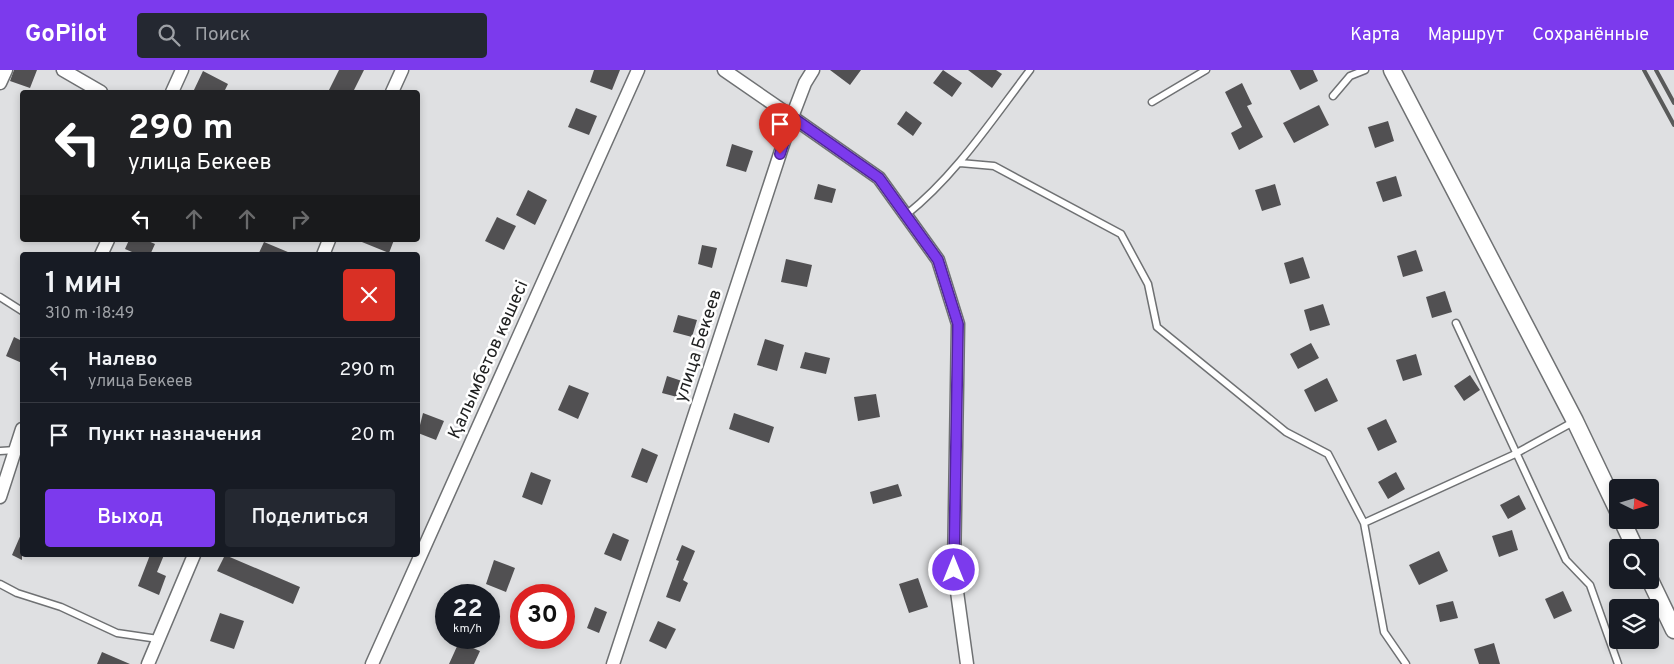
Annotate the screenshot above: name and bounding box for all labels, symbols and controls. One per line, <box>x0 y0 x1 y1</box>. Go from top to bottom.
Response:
search box <box>137 13 487 58</box>
text: GoPilot <box>25 20 107 50</box>
icon: search <box>155 21 183 49</box>
text: Поиск <box>195 23 250 47</box>
text: Карта <box>1350 24 1400 47</box>
text: Маршрут <box>1428 24 1504 47</box>
text: Сохранённые <box>1532 24 1649 47</box>
pin <box>759 103 801 154</box>
text: 290 m <box>128 107 233 151</box>
icon: left <box>45 110 110 175</box>
icon: arrive <box>766 110 794 138</box>
text: улица Бекеев <box>128 150 272 177</box>
icon: left <box>127 205 155 233</box>
icon: ahead <box>180 205 208 233</box>
icon: ahead <box>233 205 261 233</box>
icon: right <box>286 205 314 233</box>
text: 1 мин <box>45 266 122 303</box>
button: close <box>343 269 395 321</box>
street label: Қалымбетов көшесі <box>444 277 534 443</box>
street label: улица Бекеев <box>670 287 728 405</box>
text: 310 m · 18:49 <box>45 304 134 324</box>
text: Налево <box>88 348 157 372</box>
icon: left <box>45 356 73 384</box>
text: 290 m <box>339 358 395 382</box>
text: улица Бекеев <box>88 372 193 392</box>
icon: arrive <box>45 421 73 449</box>
text: Пункт назначения <box>88 423 262 447</box>
text: 20 m <box>351 423 395 447</box>
north arrow <box>1609 479 1659 529</box>
map controls <box>1609 479 1659 649</box>
button: Выход <box>45 489 215 547</box>
button: Поделиться <box>225 489 395 547</box>
button: search <box>1609 539 1659 589</box>
position arrow <box>927 543 979 595</box>
speed limit sign: 30 <box>510 584 575 649</box>
text: 22 <box>452 594 483 626</box>
button: layers <box>1609 599 1659 649</box>
text: km/h <box>453 621 482 637</box>

